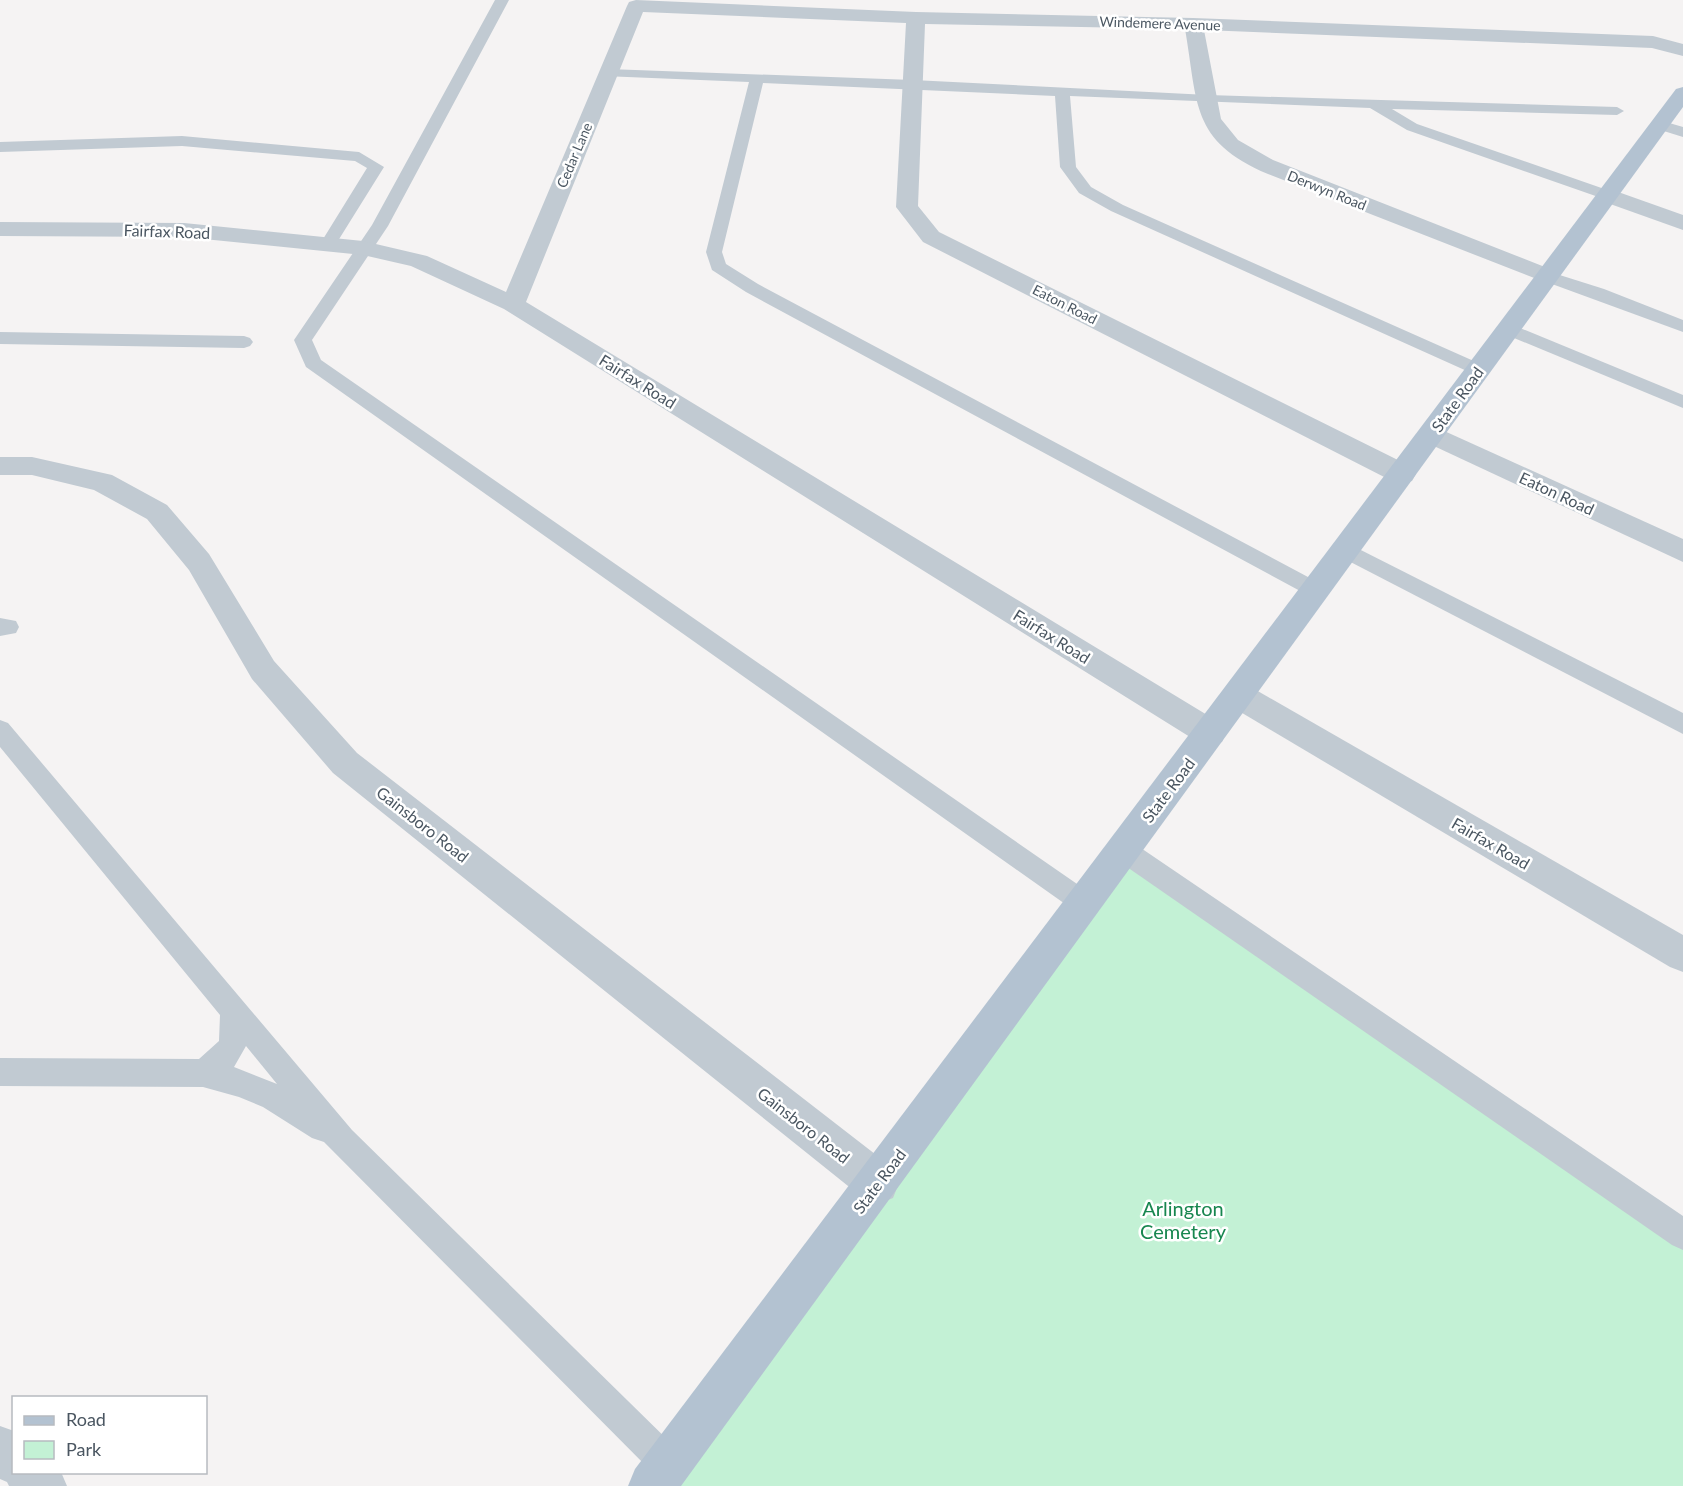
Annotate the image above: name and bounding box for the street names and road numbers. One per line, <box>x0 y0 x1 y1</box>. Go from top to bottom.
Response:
street label: Windemere Avenue <box>1099 12 1221 34</box>
street label: Cedar Lane <box>553 120 595 190</box>
street label: Derwyn Road <box>1285 166 1369 214</box>
street label: Fairfax Road <box>123 220 211 242</box>
street label: Eaton Road <box>1030 280 1100 328</box>
street label: Fairfax Road <box>596 350 680 412</box>
street label: State Road <box>1427 363 1487 435</box>
street label: Eaton Road <box>1517 467 1597 519</box>
street label: Fairfax Road <box>1010 605 1094 667</box>
street label: State Road <box>1138 754 1198 826</box>
street label: Gainsboro Road <box>373 782 473 866</box>
street label: Fairfax Road <box>1449 813 1533 873</box>
street label: Gainsboro Road <box>754 1083 854 1167</box>
street label: State Road <box>849 1145 909 1217</box>

